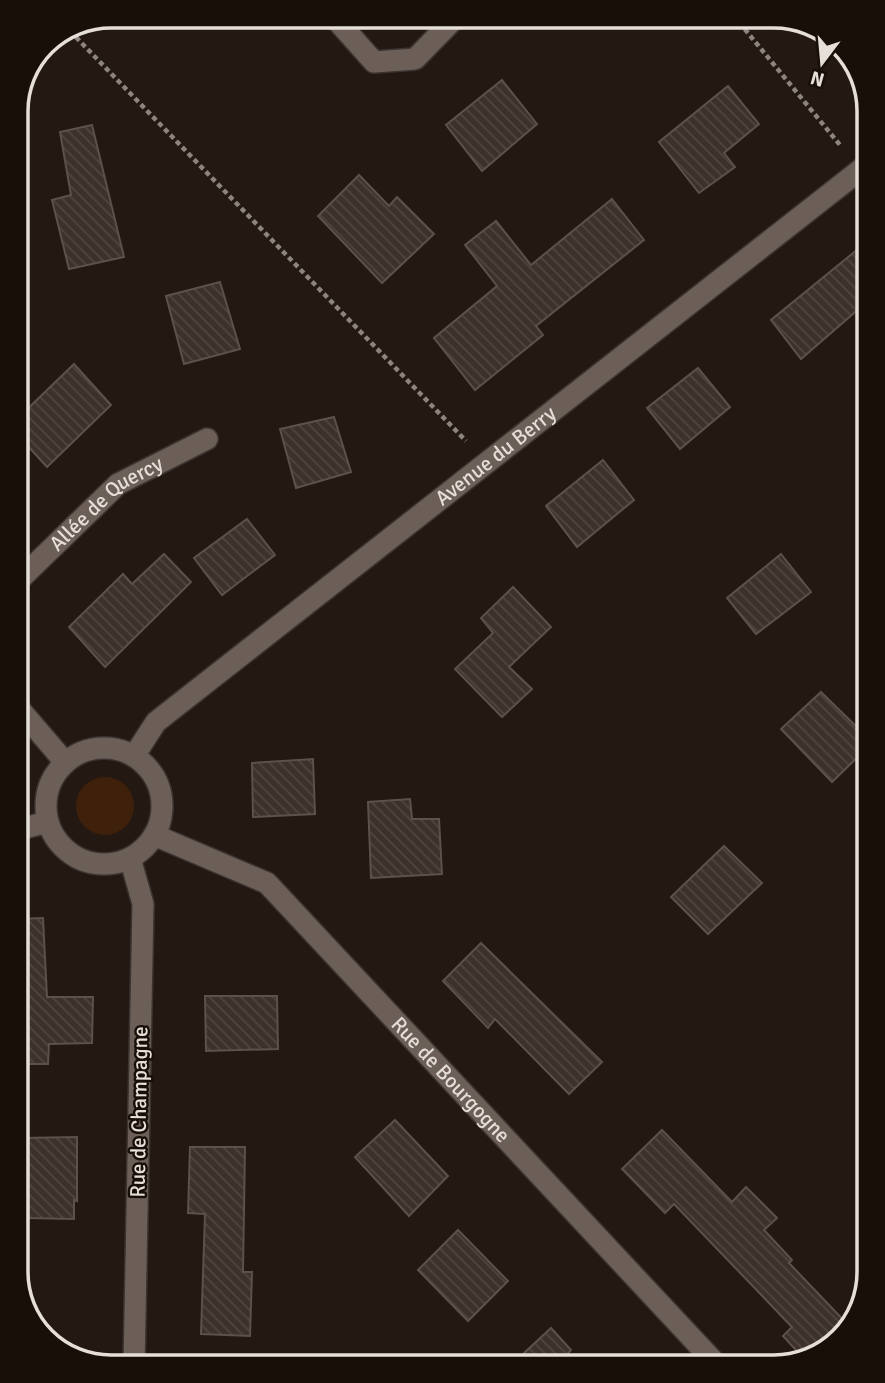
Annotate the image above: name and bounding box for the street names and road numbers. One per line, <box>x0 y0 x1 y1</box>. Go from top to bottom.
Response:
street label: Avenue du Berry <box>430 400 561 511</box>
street label: Allée de Quercy <box>44 450 167 557</box>
street label: Rue de Bourgogne <box>386 1011 516 1148</box>
street label: Rue de Champagne <box>125 1026 153 1198</box>

